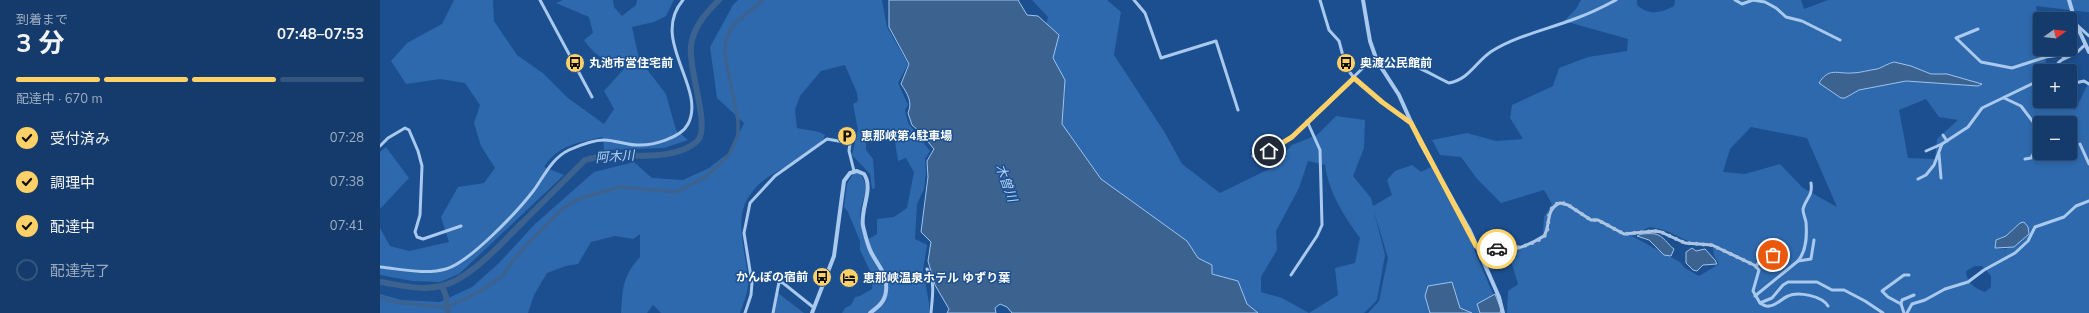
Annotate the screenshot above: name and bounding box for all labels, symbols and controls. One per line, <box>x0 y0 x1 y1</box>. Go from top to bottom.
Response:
text: 到着まで <box>16 11 68 29</box>
north arrow <box>2033 12 2077 56</box>
map controls <box>2033 12 2077 160</box>
text: 07:48–07:53 <box>277 24 364 44</box>
text: 3 分 <box>16 26 65 61</box>
bus stop icon: 丸池市営住宅前 <box>564 52 586 74</box>
bus stop icon: 奥渡公民館前 <box>1335 52 1357 74</box>
place label: 丸池市営住宅前 <box>589 55 673 71</box>
place label: 奥渡公民館前 <box>1360 55 1432 71</box>
button: + <box>2033 64 2077 108</box>
text: 配達中 · 670 m <box>16 90 103 108</box>
button: − <box>2033 116 2077 160</box>
parking icon: 恵那峡第4駐車場 <box>836 125 858 147</box>
icon: check <box>16 127 38 149</box>
place label: 恵那峡第4駐車場 <box>861 128 952 144</box>
text: 受付済み <box>50 129 110 149</box>
text: 07:28 <box>330 129 364 147</box>
pin <box>1252 134 1286 168</box>
icon: home <box>1258 140 1280 162</box>
water label: 阿木川 <box>595 147 637 167</box>
water label: 木曽川 <box>991 162 1022 206</box>
icon: check <box>16 171 38 193</box>
text: 調理中 <box>50 173 95 193</box>
text: 07:38 <box>330 173 364 191</box>
icon: check <box>16 215 38 237</box>
text: 配達中 <box>50 217 95 237</box>
text: 07:41 <box>330 217 364 235</box>
courier <box>1477 229 1517 269</box>
icon: car <box>1486 238 1508 260</box>
pin <box>1756 238 1790 272</box>
icon: bag <box>1762 244 1784 266</box>
text: 配達完了 <box>50 261 110 281</box>
bus stop icon: かんぽの宿前 <box>811 266 833 288</box>
hotel icon: 恵那峡温泉ホテル ゆずり葉 <box>838 267 860 289</box>
place label: かんぽの宿前 <box>736 269 808 285</box>
place label: 恵那峡温泉ホテル ゆずり葉 <box>863 270 1010 286</box>

